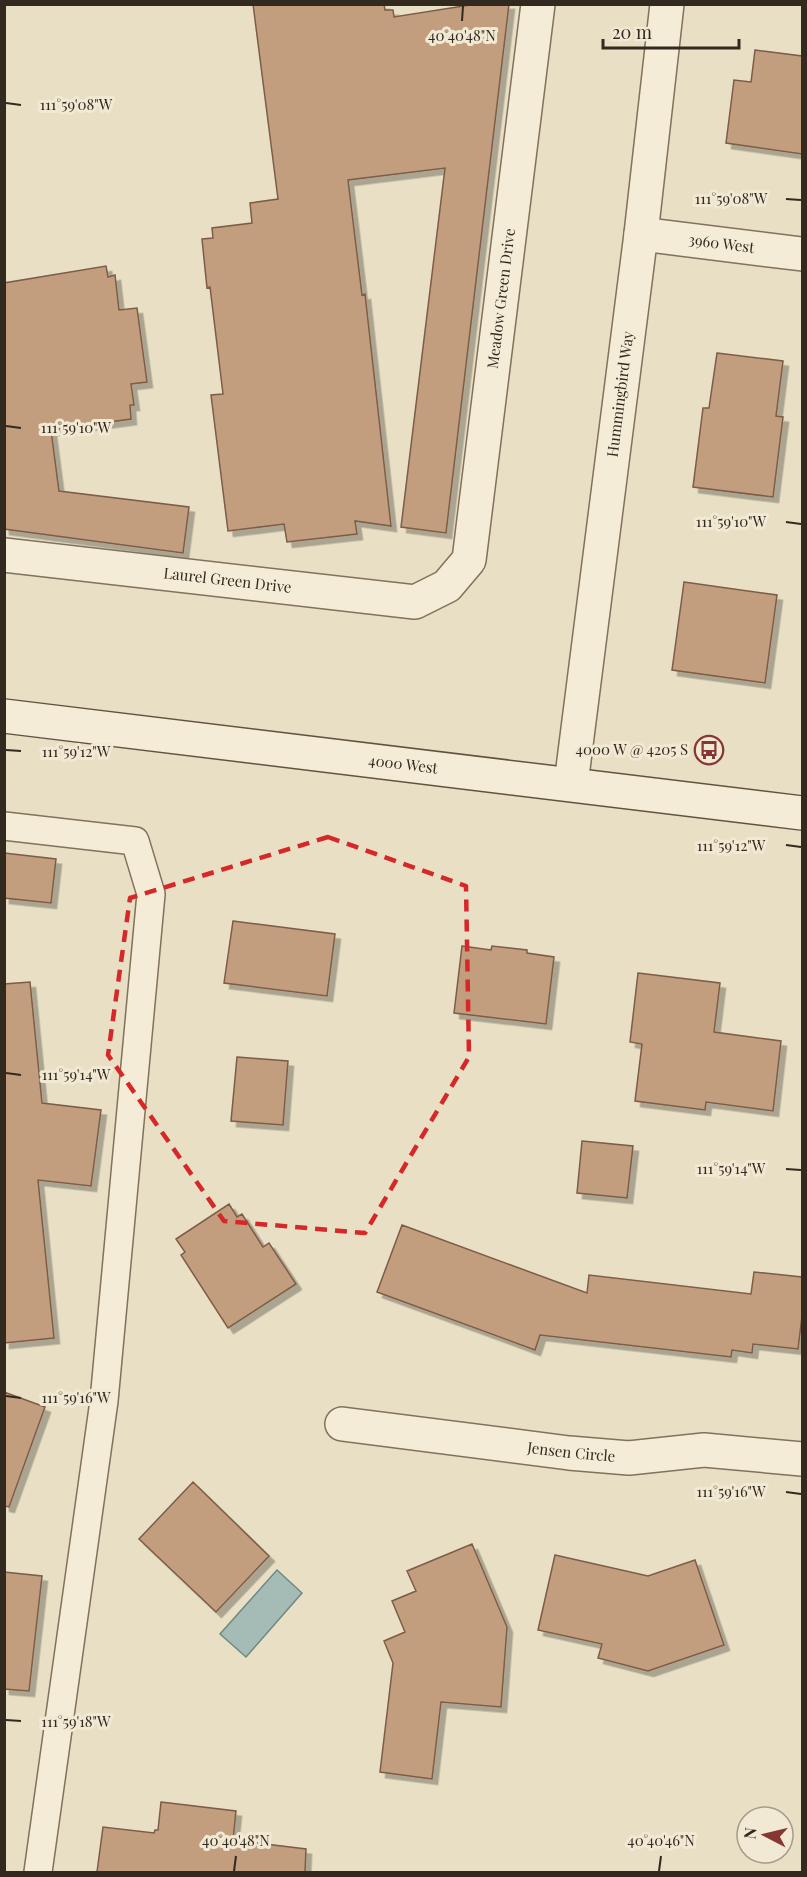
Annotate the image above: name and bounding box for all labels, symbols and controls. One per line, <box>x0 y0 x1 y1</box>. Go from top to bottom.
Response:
scale bar <box>603 12 740 50</box>
text: 20 m <box>612 20 652 44</box>
text: 40°40'48"N <box>428 25 496 45</box>
text: 111°59'08"W <box>40 94 113 114</box>
text: 111°59'08"W <box>695 188 768 208</box>
street label: Meadow Green Drive <box>482 227 519 370</box>
street label: 3960 West <box>687 229 756 257</box>
street label: Hummingbird Way <box>602 329 638 458</box>
text: 111°59'10"W <box>41 417 112 437</box>
text: 111°59'10"W <box>696 511 767 531</box>
street label: Laurel Green Drive <box>163 562 293 597</box>
bus stop icon: 4000 W @ 4205 S <box>693 734 725 766</box>
place label: 4000 W @ 4205 S <box>576 739 688 759</box>
text: 111°59'12"W <box>42 741 111 761</box>
street label: 4000 West <box>367 749 440 778</box>
text: 111°59'12"W <box>697 835 766 855</box>
text: 111°59'14"W <box>42 1064 111 1084</box>
text: 111°59'14"W <box>697 1158 766 1178</box>
text: 111°59'16"W <box>41 1387 111 1407</box>
street label: Jensen Circle <box>525 1437 616 1466</box>
text: 111°59'16"W <box>696 1481 766 1501</box>
text: 111°59'18"W <box>41 1711 111 1731</box>
north arrow <box>735 1805 795 1865</box>
text: N <box>738 1826 761 1840</box>
text: 40°40'48"N <box>202 1830 270 1850</box>
text: 40°40'46"N <box>627 1830 695 1850</box>

